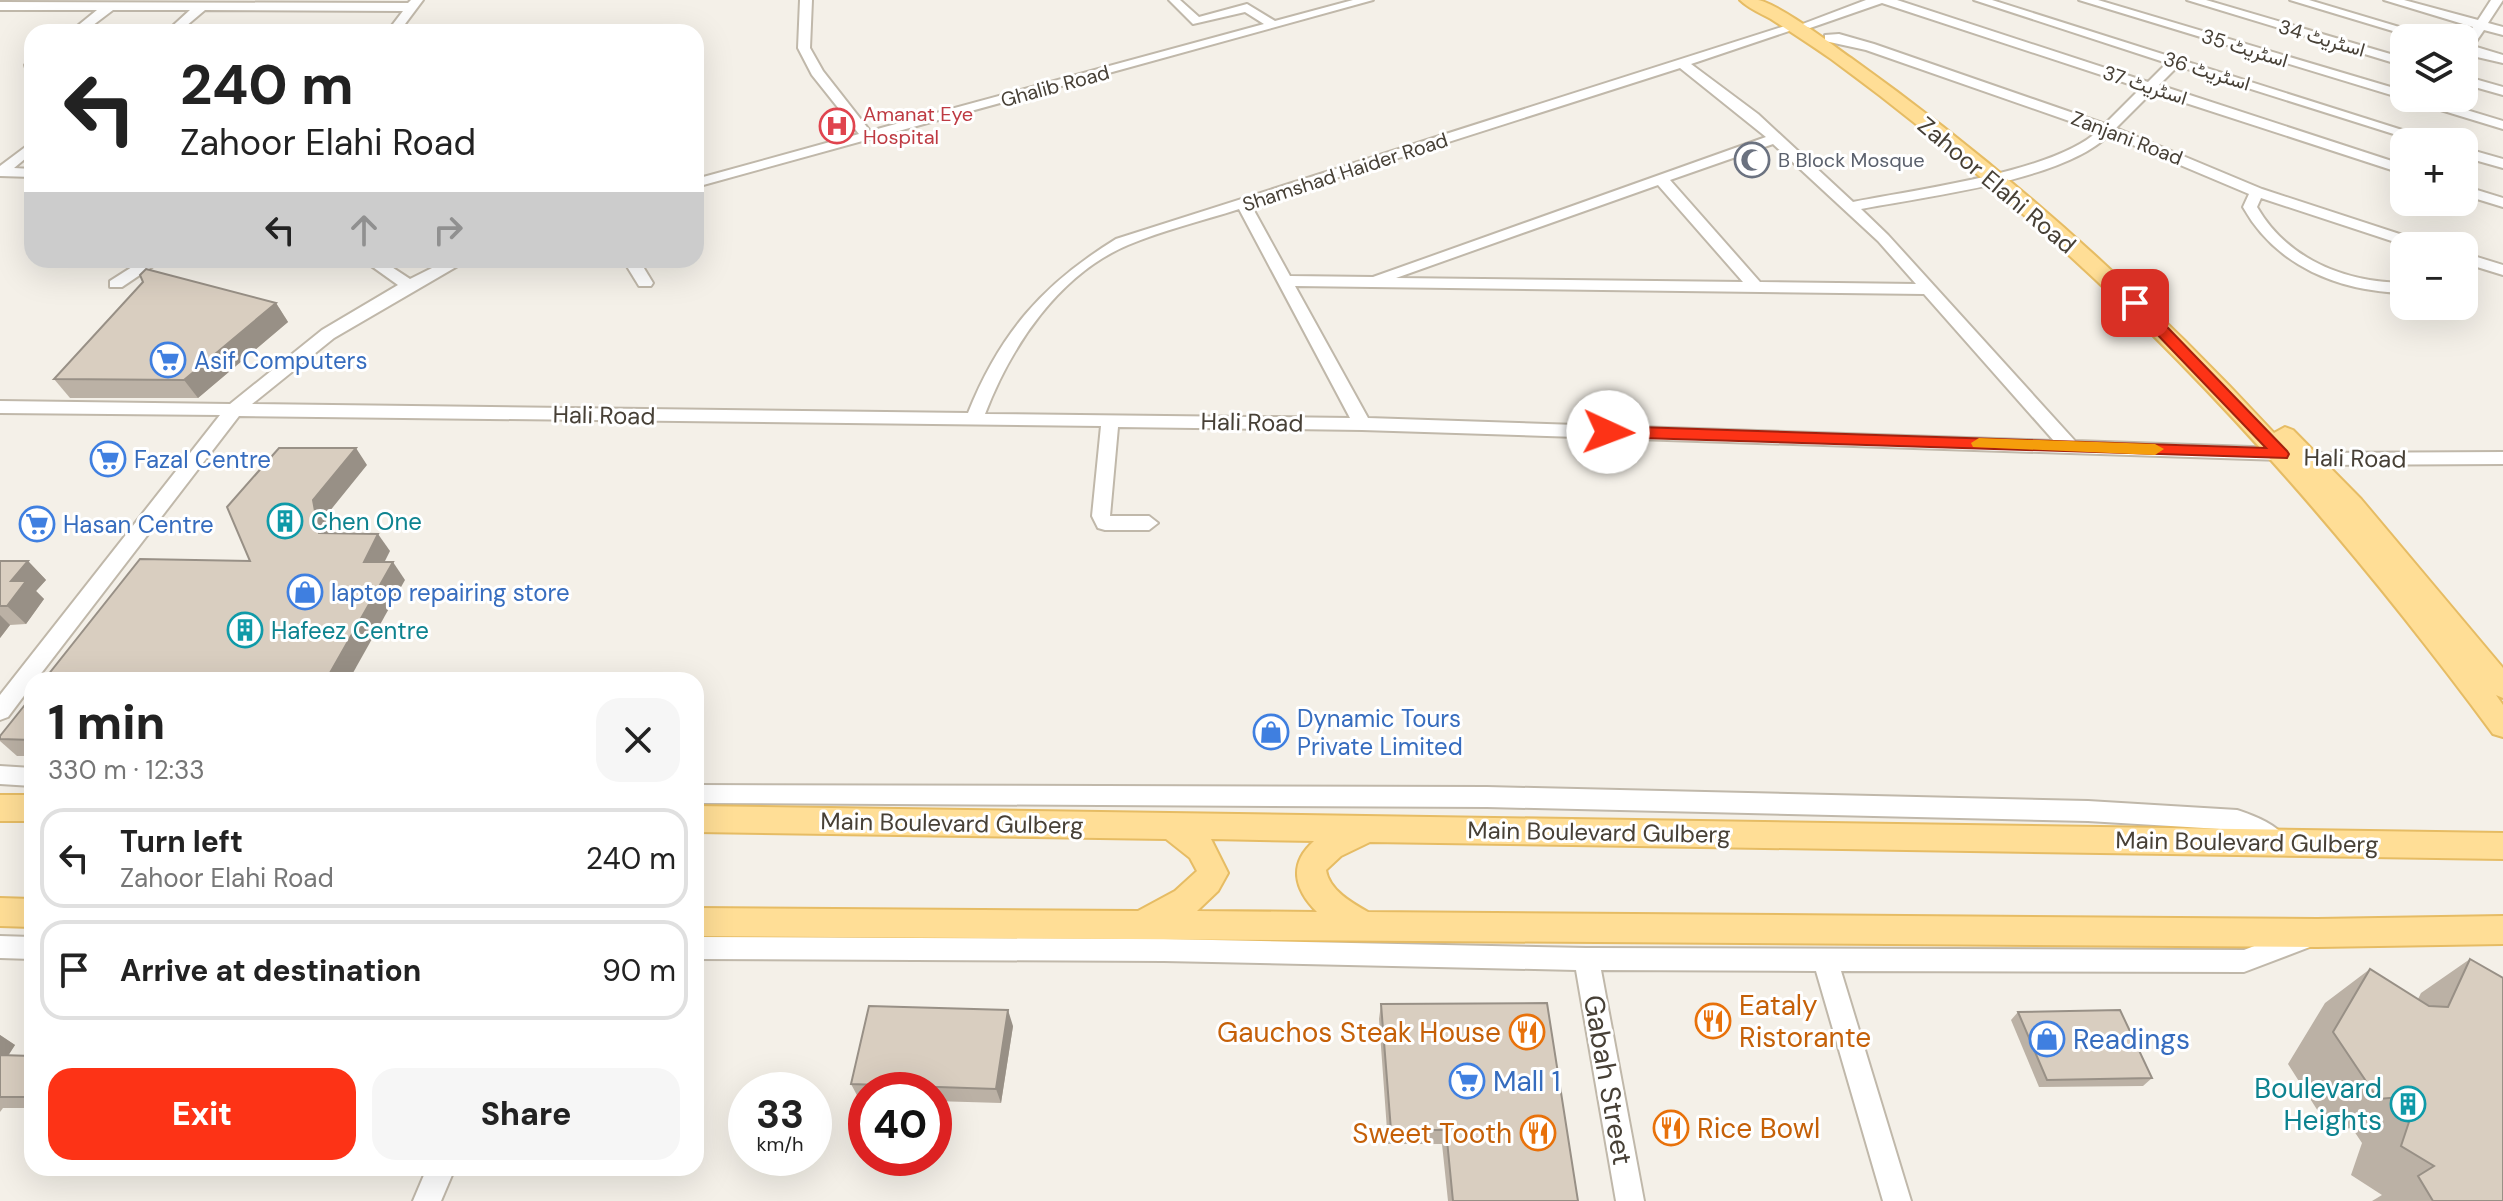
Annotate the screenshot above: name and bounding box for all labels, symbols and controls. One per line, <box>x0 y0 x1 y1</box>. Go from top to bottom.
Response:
street label: اسٹریٹ 34 <box>2276 13 2368 63</box>
street label: اسٹریٹ 35 <box>2199 23 2291 73</box>
map controls <box>2390 24 2478 320</box>
button: layers <box>2390 24 2478 112</box>
street label: اسٹریٹ 36 <box>2160 45 2254 97</box>
text: 240 m <box>180 48 354 121</box>
icon: left <box>48 56 152 160</box>
street label: Ghalib Road <box>998 59 1112 113</box>
street label: اسٹریٹ 37 <box>2100 59 2190 111</box>
place label: Amanat Eye Hospital <box>863 101 973 150</box>
street label: Zanjani Road <box>2068 105 2186 171</box>
hospital icon: Amanat Eye Hospital <box>818 107 856 145</box>
street label: Zahoor Elahi Road <box>1911 110 2083 260</box>
text: Zahoor Elahi Road <box>180 119 476 166</box>
street label: Shamshad Haider Road <box>1239 126 1451 218</box>
button: + <box>2390 128 2478 216</box>
mosque icon: B Block Mosque <box>1733 141 1771 179</box>
place label: B Block Mosque <box>1778 147 1925 173</box>
icon: left <box>258 208 302 252</box>
icon: ahead <box>342 208 386 252</box>
icon: right <box>426 208 470 252</box>
button: − <box>2390 232 2478 320</box>
pin <box>2101 269 2169 337</box>
icon: arrive <box>2113 281 2157 325</box>
supermarket icon: Asif Computers <box>149 341 187 379</box>
place label: Asif Computers <box>194 345 368 376</box>
position arrow <box>1566 390 1650 474</box>
street label: Hali Road <box>552 399 656 431</box>
street label: Hali Road <box>1200 406 1304 438</box>
supermarket icon: Fazal Centre <box>89 440 127 478</box>
street label: Hali Road <box>2303 442 2407 474</box>
place label: Fazal Centre <box>134 444 271 475</box>
building icon: Chen One <box>266 502 304 540</box>
supermarket icon: Hasan Centre <box>18 505 56 543</box>
place label: Chen One <box>311 506 422 537</box>
place label: Hasan Centre <box>63 509 214 540</box>
shop icon: laptop repairing store <box>286 573 324 611</box>
place label: laptop repairing store <box>331 577 570 608</box>
building icon: Hafeez Centre <box>226 611 264 649</box>
place label: Hafeez Centre <box>271 615 429 646</box>
text: 1 min <box>48 691 165 754</box>
button: close <box>596 698 680 782</box>
place label: Dynamic Tours Private Limited <box>1297 703 1463 762</box>
shop icon: Dynamic Tours Private Limited <box>1252 713 1290 751</box>
text: 330 m · 12:33 <box>48 753 205 787</box>
street label: Main Boulevard Gulberg <box>820 805 1084 841</box>
street label: Main Boulevard Gulberg <box>1467 814 1731 850</box>
text: Turn left <box>120 822 243 861</box>
street label: Main Boulevard Gulberg <box>2115 824 2379 860</box>
icon: left <box>52 836 96 880</box>
text: 240 m <box>586 839 676 878</box>
text: Zahoor Elahi Road <box>120 861 334 895</box>
icon: arrive <box>52 948 96 992</box>
text: Arrive at destination <box>120 951 421 990</box>
text: 90 m <box>602 951 676 990</box>
place label: Eataly Ristorante <box>1739 987 1871 1056</box>
street label: Gabah Street <box>1575 992 1641 1168</box>
restaurant icon: Eataly Ristorante <box>1694 1002 1732 1040</box>
restaurant icon: Gauchos Steak House <box>1508 1013 1546 1051</box>
place label: Gauchos Steak House <box>1217 1014 1501 1051</box>
shop icon: Readings <box>2028 1020 2066 1058</box>
place label: Readings <box>2073 1021 2190 1058</box>
supermarket icon: Mall 1 <box>1448 1062 1486 1100</box>
place label: Mall 1 <box>1493 1063 1560 1100</box>
button: Exit <box>48 1068 356 1160</box>
button: Share <box>372 1068 680 1160</box>
place label: Boulevard Heights <box>2254 1070 2382 1139</box>
speed limit sign: 40 <box>848 1072 952 1176</box>
building icon: Boulevard Heights <box>2389 1085 2427 1123</box>
text: 33 <box>756 1088 804 1140</box>
restaurant icon: Rice Bowl <box>1652 1109 1690 1147</box>
place label: Rice Bowl <box>1697 1110 1820 1147</box>
restaurant icon: Sweet Tooth <box>1519 1114 1557 1152</box>
place label: Sweet Tooth <box>1352 1115 1512 1152</box>
text: km/h <box>756 1131 804 1157</box>

